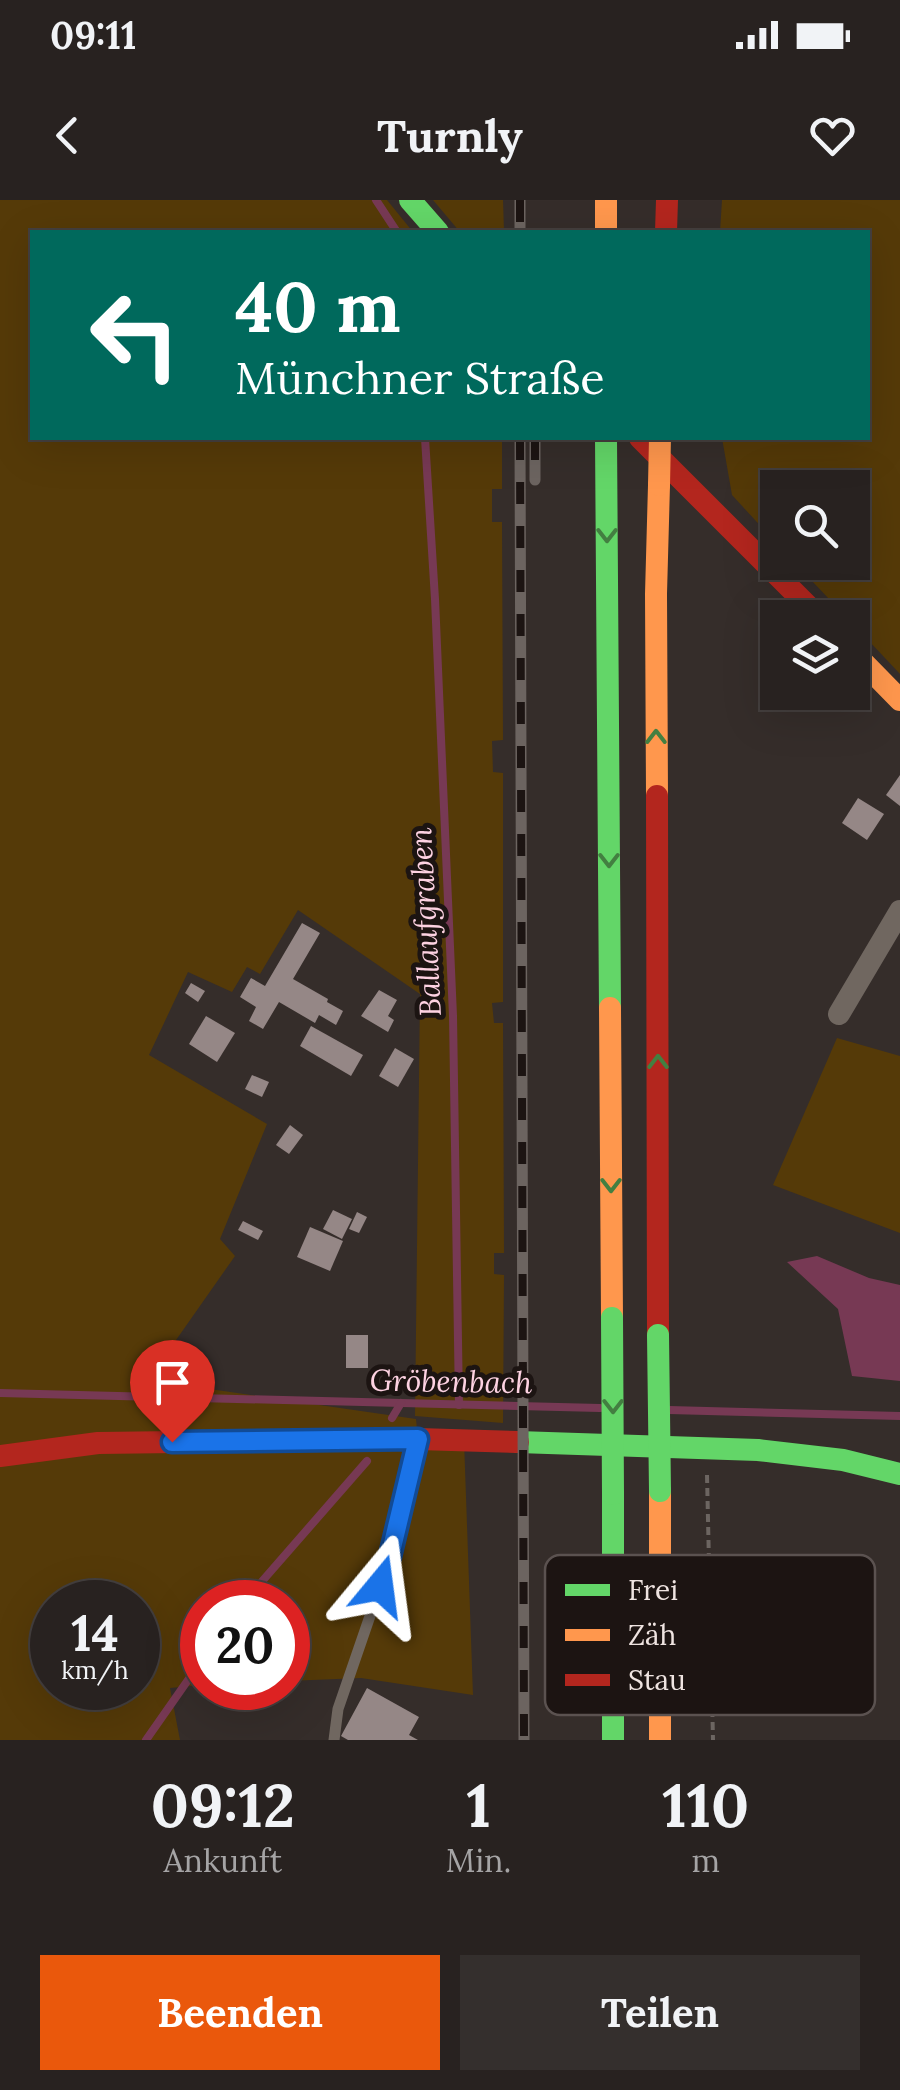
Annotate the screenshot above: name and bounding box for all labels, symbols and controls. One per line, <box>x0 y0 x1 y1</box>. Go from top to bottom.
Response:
text: 09:11 <box>50 11 136 59</box>
text: Turnly <box>377 107 523 164</box>
icon: back <box>40 108 95 163</box>
icon: heart <box>805 108 860 163</box>
text: 40 m <box>235 262 401 351</box>
icon: left <box>70 270 200 400</box>
text: Münchner Straße <box>235 349 605 406</box>
map controls <box>760 470 870 710</box>
button: search <box>760 470 870 580</box>
one-way arrow <box>596 528 618 543</box>
button: layers <box>760 600 870 710</box>
one-way arrow <box>645 729 667 744</box>
water label: Ballaufgraben <box>401 826 449 1018</box>
one-way arrow <box>598 852 620 868</box>
one-way arrow <box>647 1054 668 1070</box>
one-way arrow <box>601 1177 622 1193</box>
pin <box>130 1340 215 1443</box>
icon: arrive <box>145 1355 200 1410</box>
water label: Gröbenbach <box>369 1361 533 1401</box>
one-way arrow <box>602 1398 623 1414</box>
position arrow <box>328 1534 432 1638</box>
legend <box>545 1555 875 1715</box>
text: Frei <box>628 1572 678 1608</box>
speed limit sign: 20 <box>180 1580 310 1710</box>
text: 14 <box>71 1601 119 1665</box>
text: Zäh <box>628 1617 676 1653</box>
text: km/h <box>61 1654 129 1686</box>
text: Stau <box>628 1662 686 1698</box>
text: 09:12 <box>151 1767 295 1843</box>
text: 1 <box>466 1767 491 1843</box>
text: 110 <box>662 1767 749 1843</box>
text: Ankunft <box>163 1840 282 1881</box>
text: Min. <box>446 1840 511 1881</box>
text: m <box>691 1840 720 1881</box>
button: Beenden <box>40 1955 440 2070</box>
button: Teilen <box>460 1955 860 2070</box>

